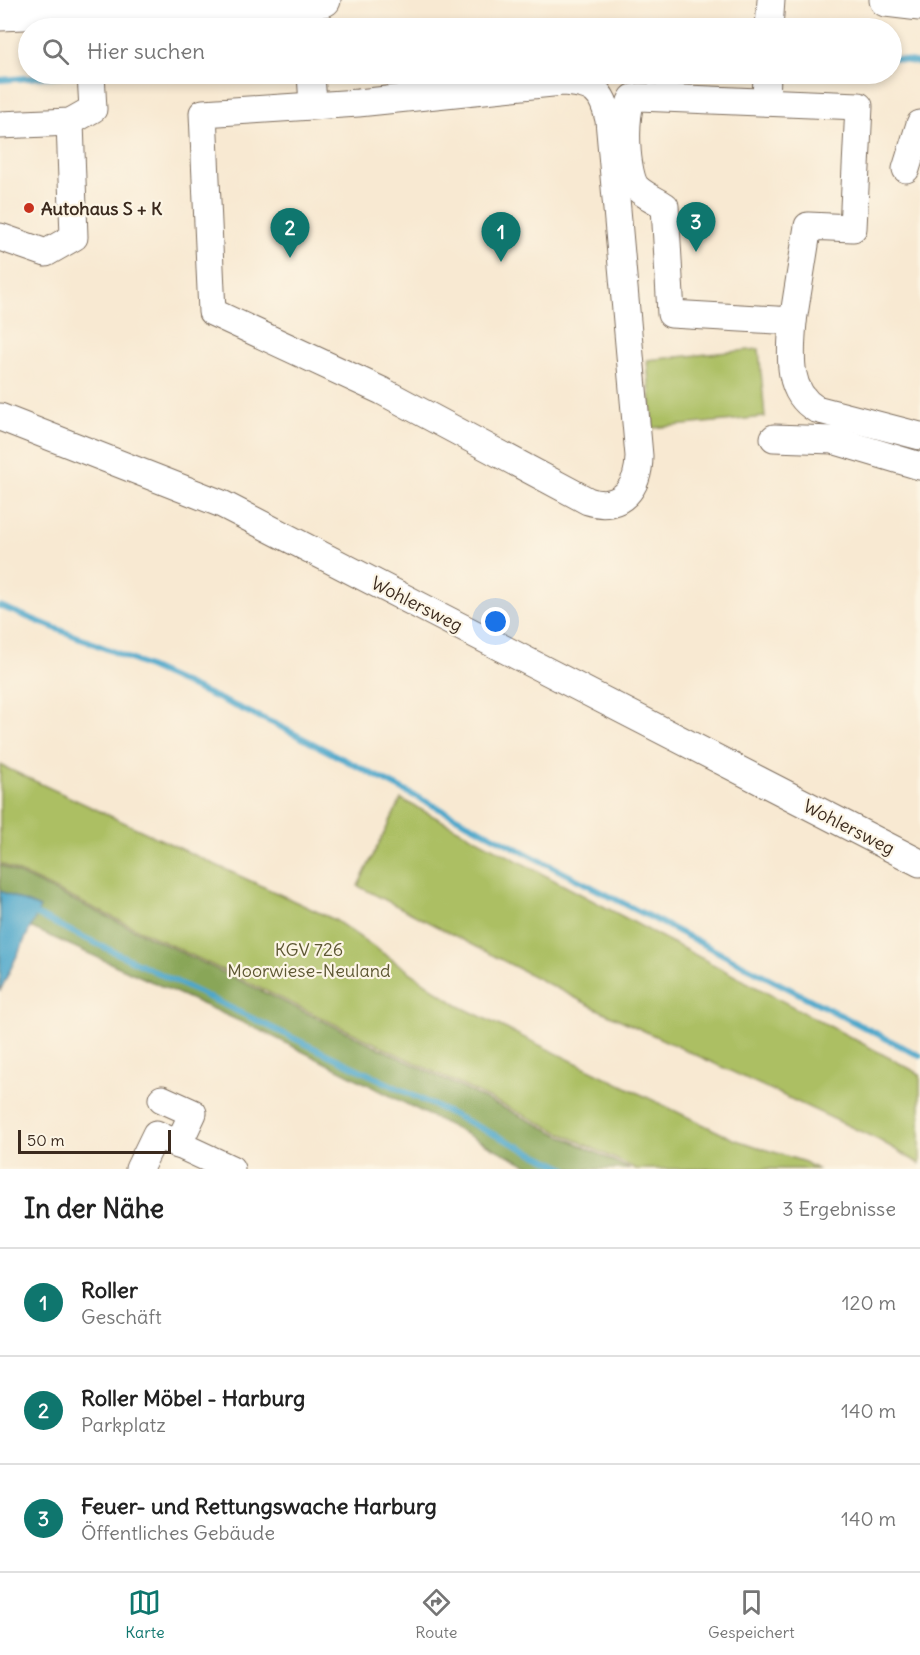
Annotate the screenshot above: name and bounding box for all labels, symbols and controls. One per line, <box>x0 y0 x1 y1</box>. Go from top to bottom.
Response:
search box <box>18 18 902 84</box>
icon: search <box>39 35 72 68</box>
text: Hier suchen <box>87 37 205 65</box>
place label: Autohaus S + K <box>41 197 163 220</box>
marker: Autohaus S + K <box>22 201 36 215</box>
pin: 3 <box>676 202 716 252</box>
pin: 2 <box>270 208 310 258</box>
pin: 1 <box>482 212 520 262</box>
street label: Wohlersweg <box>367 571 467 637</box>
your location <box>481 607 510 636</box>
street label: Wohlersweg <box>799 794 899 860</box>
park label: KGV 726 Moorwiese-Neuland <box>227 938 391 982</box>
scale bar <box>18 1127 171 1154</box>
text: 50 m <box>27 1130 65 1150</box>
text: In der Nähe <box>24 1192 164 1225</box>
text: 3 Ergebnisse <box>782 1196 896 1221</box>
text: Roller <box>81 1276 138 1304</box>
text: 1 <box>40 1290 47 1315</box>
text: 120 m <box>842 1290 896 1315</box>
text: Geschäft <box>81 1304 162 1329</box>
text: Roller Möbel - Harburg <box>81 1384 305 1412</box>
text: 2 <box>38 1398 49 1423</box>
text: 140 m <box>841 1398 896 1423</box>
text: Parkplatz <box>81 1412 166 1437</box>
text: Feuer- und Rettungswache Harburg <box>81 1492 437 1520</box>
text: 3 <box>38 1506 49 1531</box>
text: 140 m <box>841 1506 896 1531</box>
text: Öffentliches Gebäude <box>81 1520 275 1545</box>
tab: Karte <box>125 1586 165 1642</box>
tab: Route <box>415 1586 457 1642</box>
tab: Gespeichert <box>708 1586 795 1642</box>

